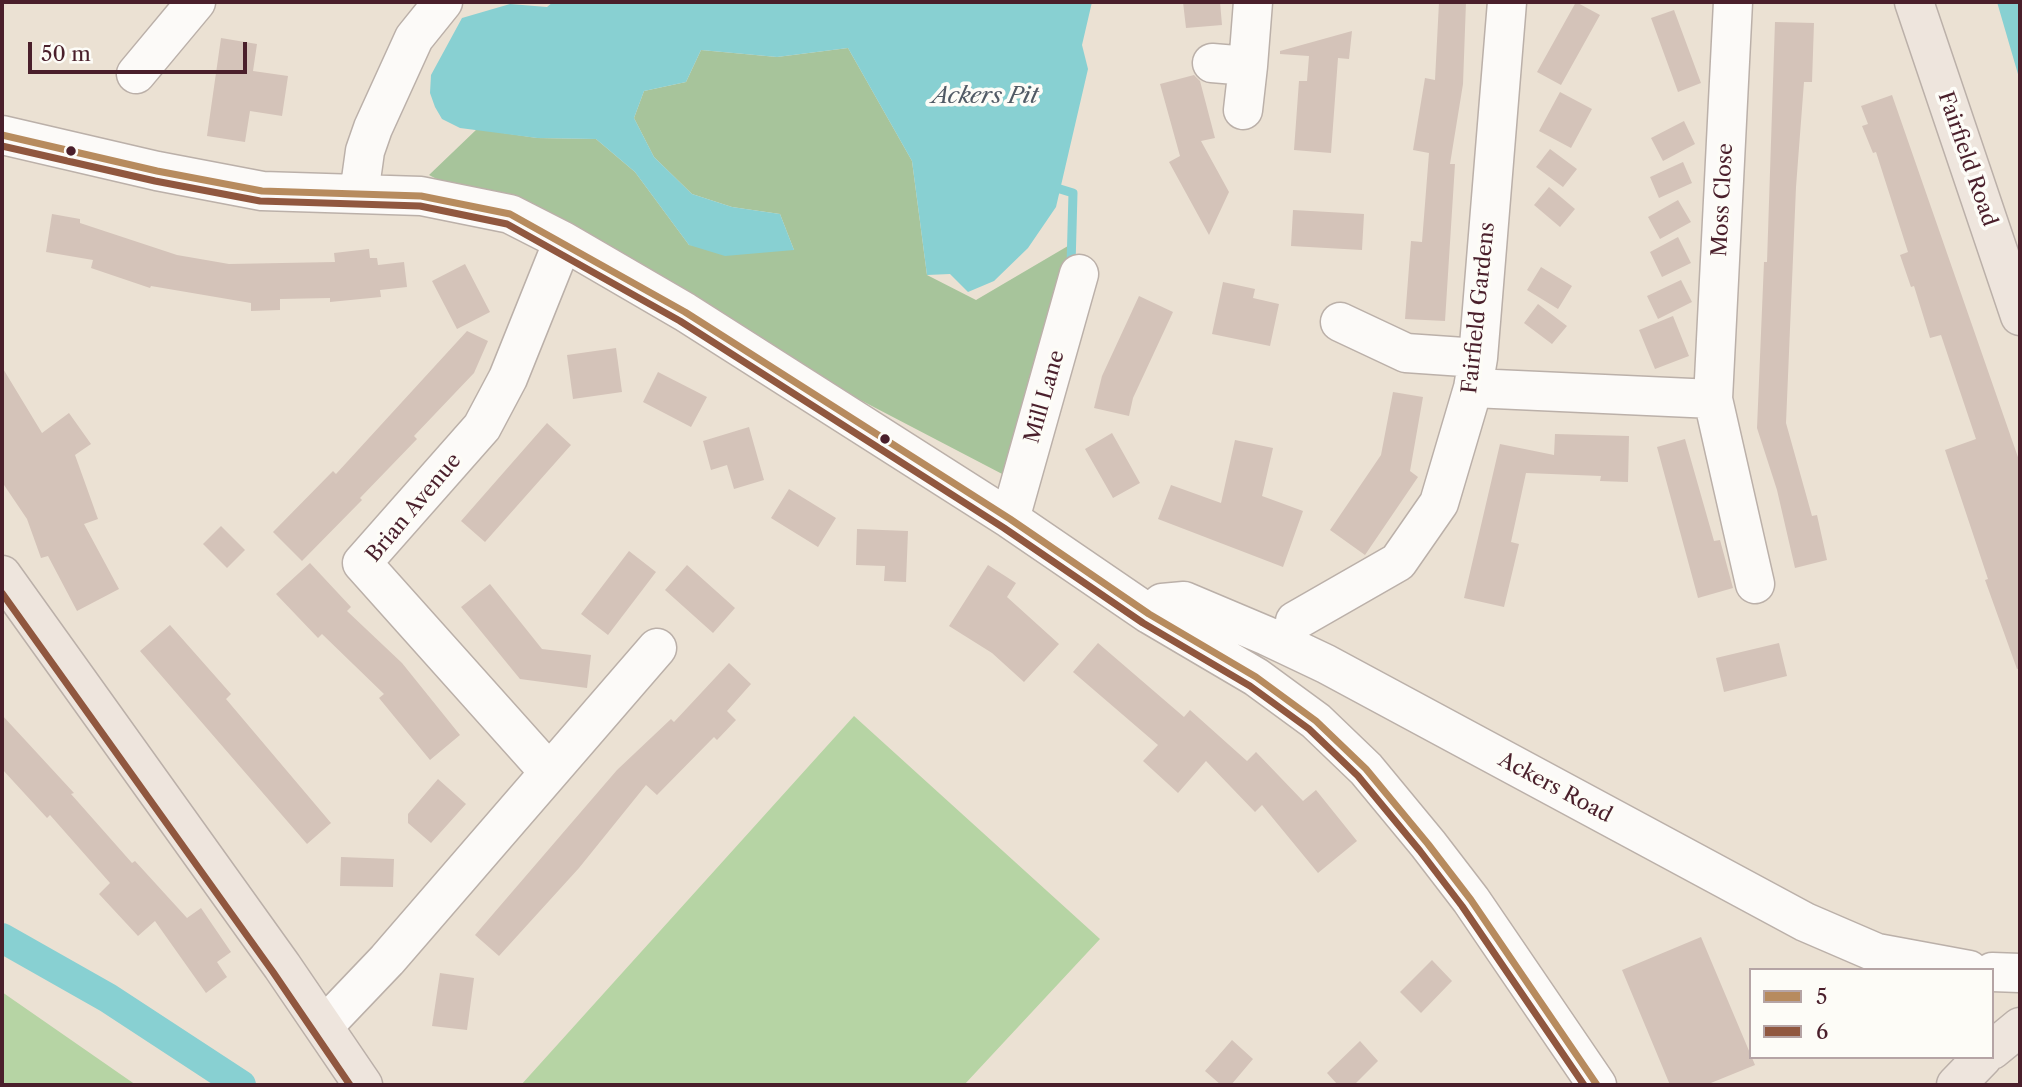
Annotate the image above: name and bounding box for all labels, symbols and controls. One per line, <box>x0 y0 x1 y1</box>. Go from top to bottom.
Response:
scale bar <box>32 28 250 72</box>
text: 50 m <box>41 41 91 66</box>
water label: Ackers Pit <box>932 82 1038 110</box>
street label: Fairfield Road <box>1932 88 2002 230</box>
street label: Moss Close <box>1707 143 1739 257</box>
unlabelled marker <box>64 144 78 158</box>
street label: Fairfield Gardens <box>1457 221 1501 395</box>
street label: Mill Lane <box>1020 348 1070 446</box>
unlabelled marker <box>878 432 892 446</box>
street label: Brian Avenue <box>361 448 467 568</box>
street label: Ackers Road <box>1494 748 1616 828</box>
legend <box>1749 968 1994 1059</box>
text: 5 <box>1816 984 1827 1009</box>
text: 6 <box>1816 1019 1828 1044</box>

